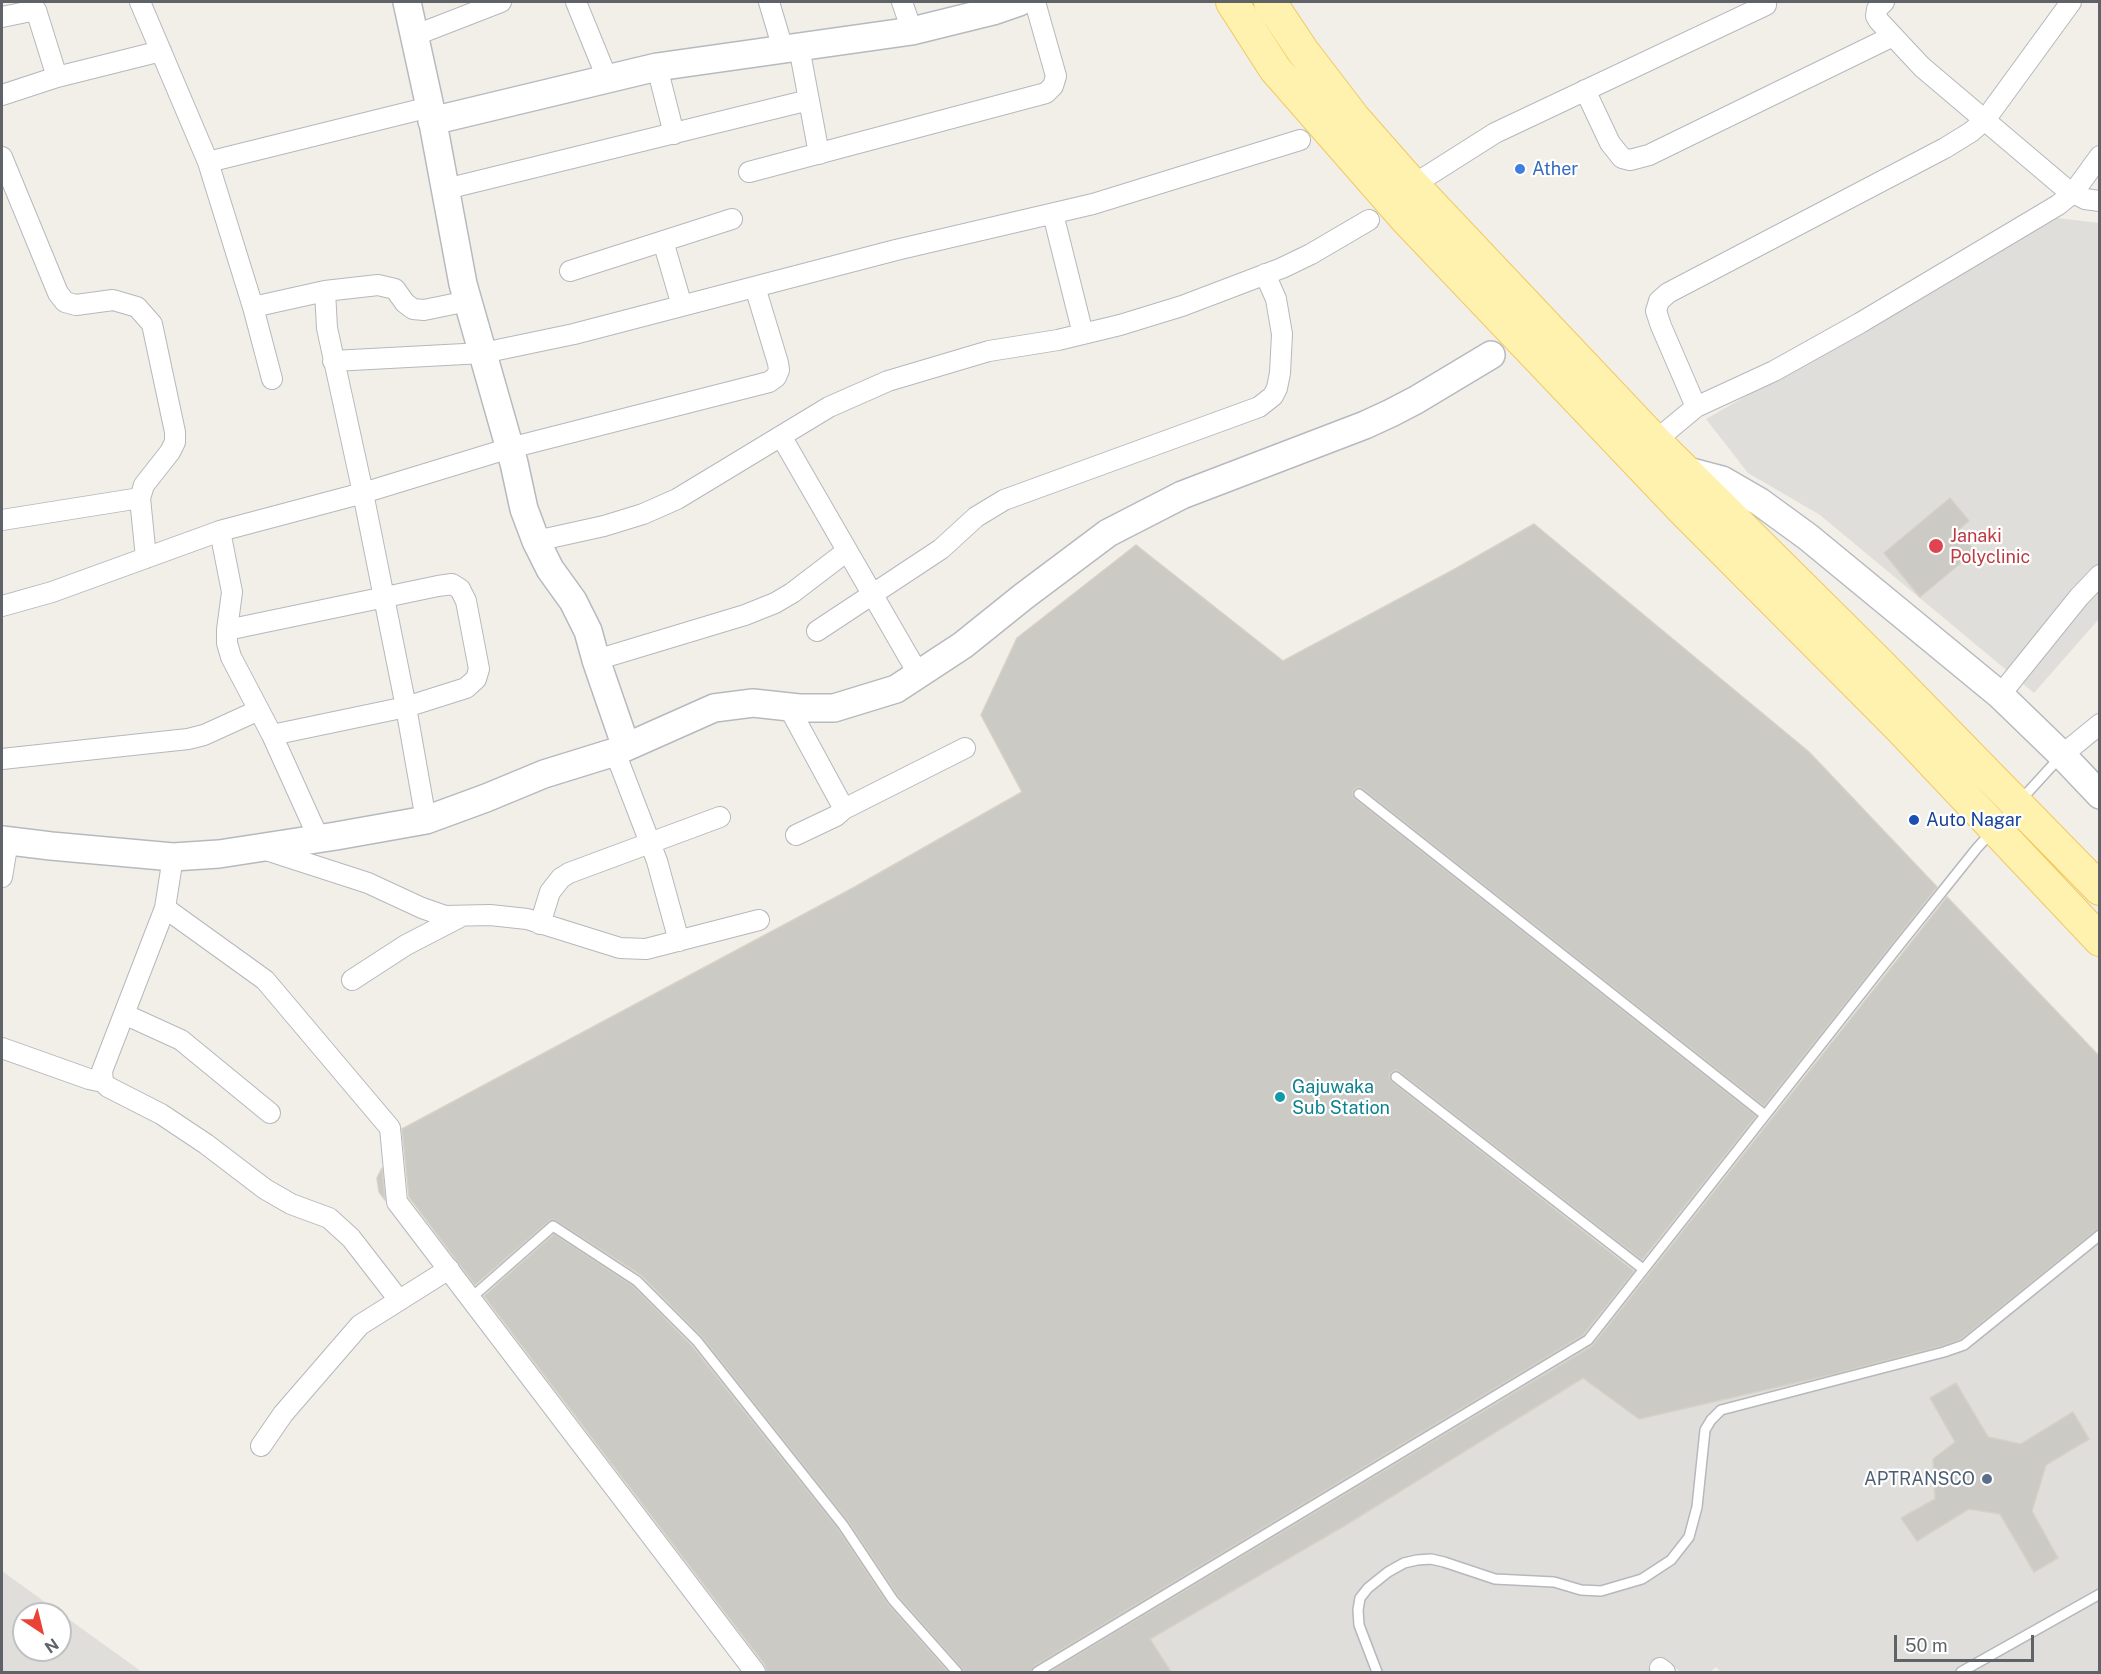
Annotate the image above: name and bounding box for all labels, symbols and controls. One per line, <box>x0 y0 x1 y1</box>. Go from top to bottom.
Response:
place label: Ather <box>1532 158 1578 180</box>
marker: Ather <box>1513 162 1527 176</box>
place label: Janaki Polyclinic <box>1950 525 2030 568</box>
marker: Janaki Polyclinic <box>1927 537 1945 555</box>
place label: Auto Nagar <box>1926 809 2022 831</box>
marker: Auto Nagar <box>1907 813 1921 827</box>
place label: Gajuwaka Sub Station <box>1292 1076 1390 1118</box>
marker: Gajuwaka Sub Station <box>1273 1090 1287 1104</box>
place label: APTRANSCO <box>1864 1468 1975 1490</box>
marker: APTRANSCO <box>1980 1472 1994 1486</box>
north arrow <box>12 1602 72 1662</box>
scale bar <box>1897 1623 2036 1661</box>
text: N <box>41 1634 62 1657</box>
text: 50 m <box>1905 1635 1948 1656</box>

